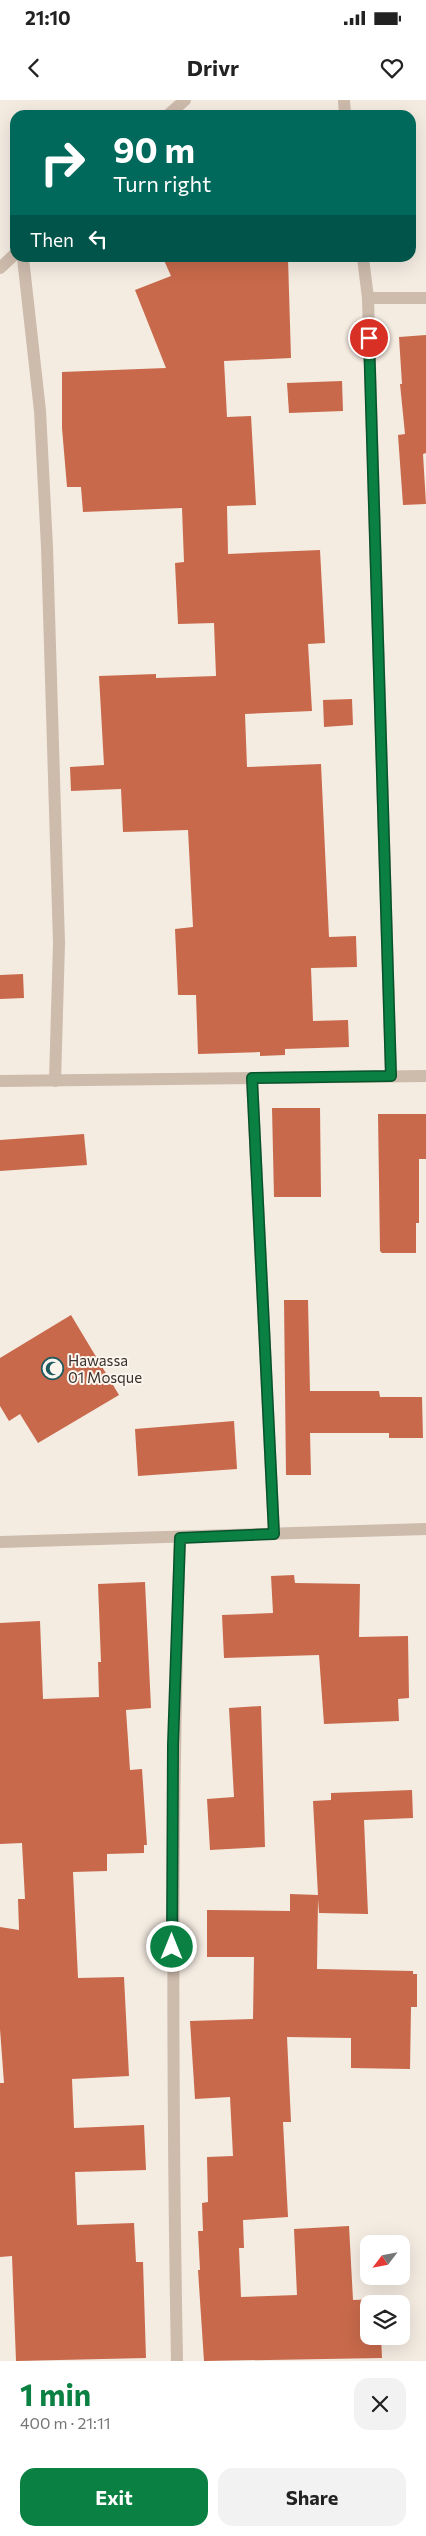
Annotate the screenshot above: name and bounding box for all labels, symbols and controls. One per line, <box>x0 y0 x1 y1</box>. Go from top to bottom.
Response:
text: 21:10 <box>25 6 71 29</box>
icon: back <box>20 54 48 82</box>
text: Drivr <box>187 54 239 81</box>
icon: heart <box>378 54 406 82</box>
text: 90 m <box>113 127 195 170</box>
icon: right <box>30 130 95 195</box>
text: Turn right <box>113 170 211 197</box>
icon: left <box>84 225 112 253</box>
text: Then <box>30 228 74 251</box>
pin <box>348 317 390 359</box>
icon: arrive <box>355 324 383 352</box>
place label: Hawassa 01 Mosque <box>68 1351 142 1386</box>
mosque icon: Hawassa 01 Mosque <box>40 1357 64 1381</box>
position arrow <box>145 1920 197 1972</box>
north arrow <box>360 2235 410 2285</box>
map controls <box>360 2235 410 2345</box>
button: layers <box>360 2295 410 2345</box>
text: 1 min <box>20 2375 91 2412</box>
button: close <box>354 2378 406 2430</box>
text: 400 m · 21:11 <box>20 2413 111 2432</box>
button: Exit <box>20 2468 208 2526</box>
button: Share <box>218 2468 406 2526</box>

